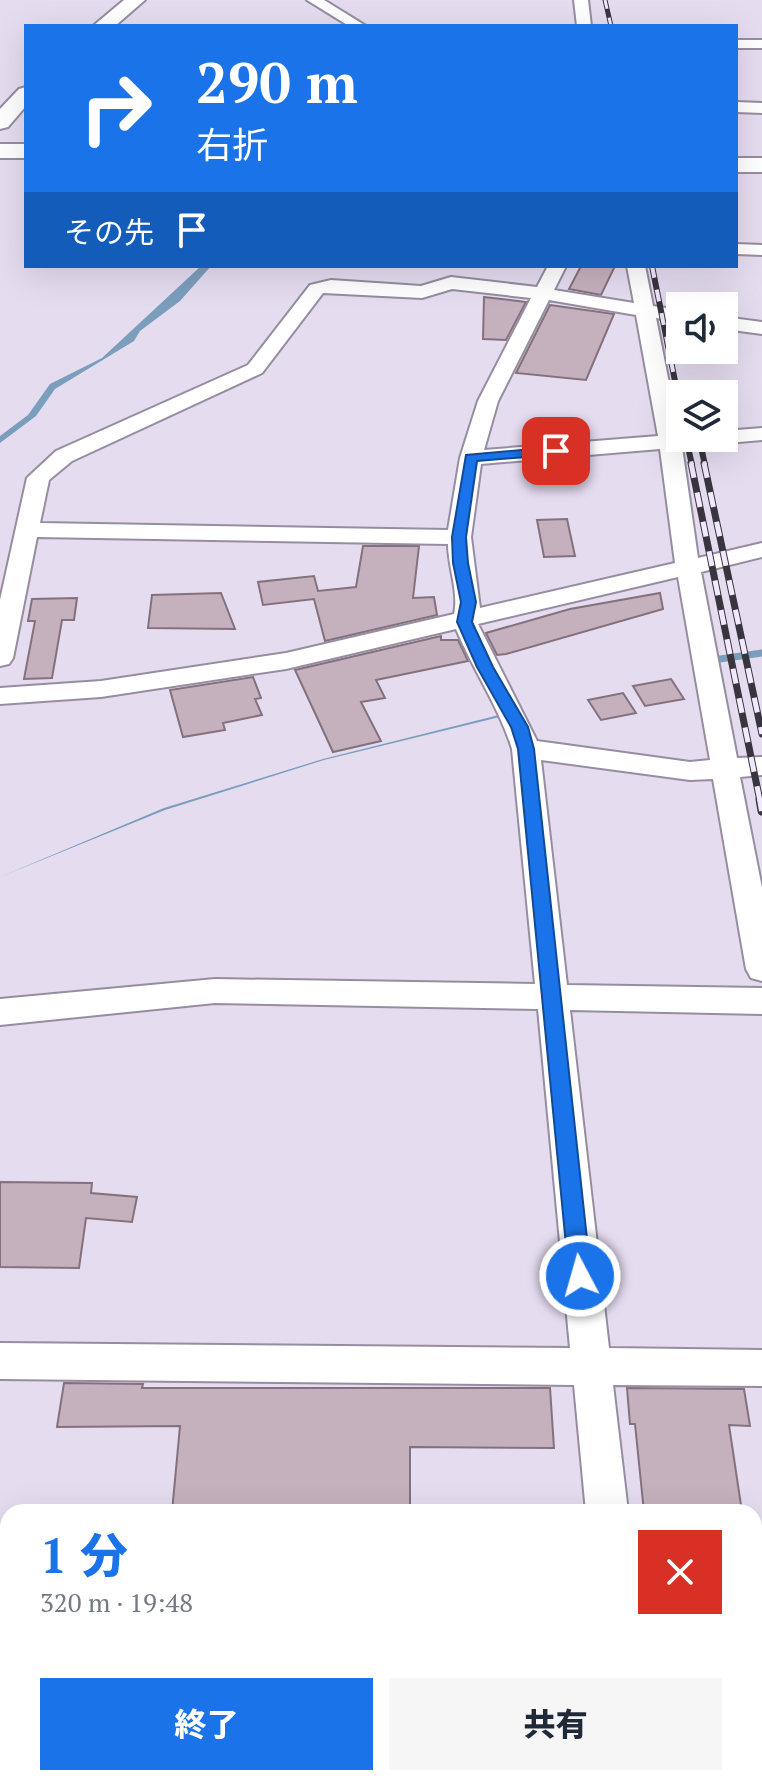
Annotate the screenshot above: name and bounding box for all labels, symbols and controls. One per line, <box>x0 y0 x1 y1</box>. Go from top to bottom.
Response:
text: 290 m <box>196 45 358 119</box>
icon: right <box>64 56 168 160</box>
text: 右折 <box>196 121 268 168</box>
icon: arrive <box>170 208 214 252</box>
text: その先 <box>64 212 154 252</box>
map controls <box>666 292 738 452</box>
button: sound <box>666 292 738 364</box>
button: layers <box>666 380 738 452</box>
pin <box>522 417 590 485</box>
icon: arrive <box>534 429 578 473</box>
position arrow <box>538 1234 622 1318</box>
text: 1 分 <box>40 1523 128 1587</box>
button: close <box>638 1530 722 1614</box>
text: 320 m · 19:48 <box>40 1585 193 1619</box>
button: 終了 <box>40 1678 373 1770</box>
button: 共有 <box>389 1678 722 1770</box>

